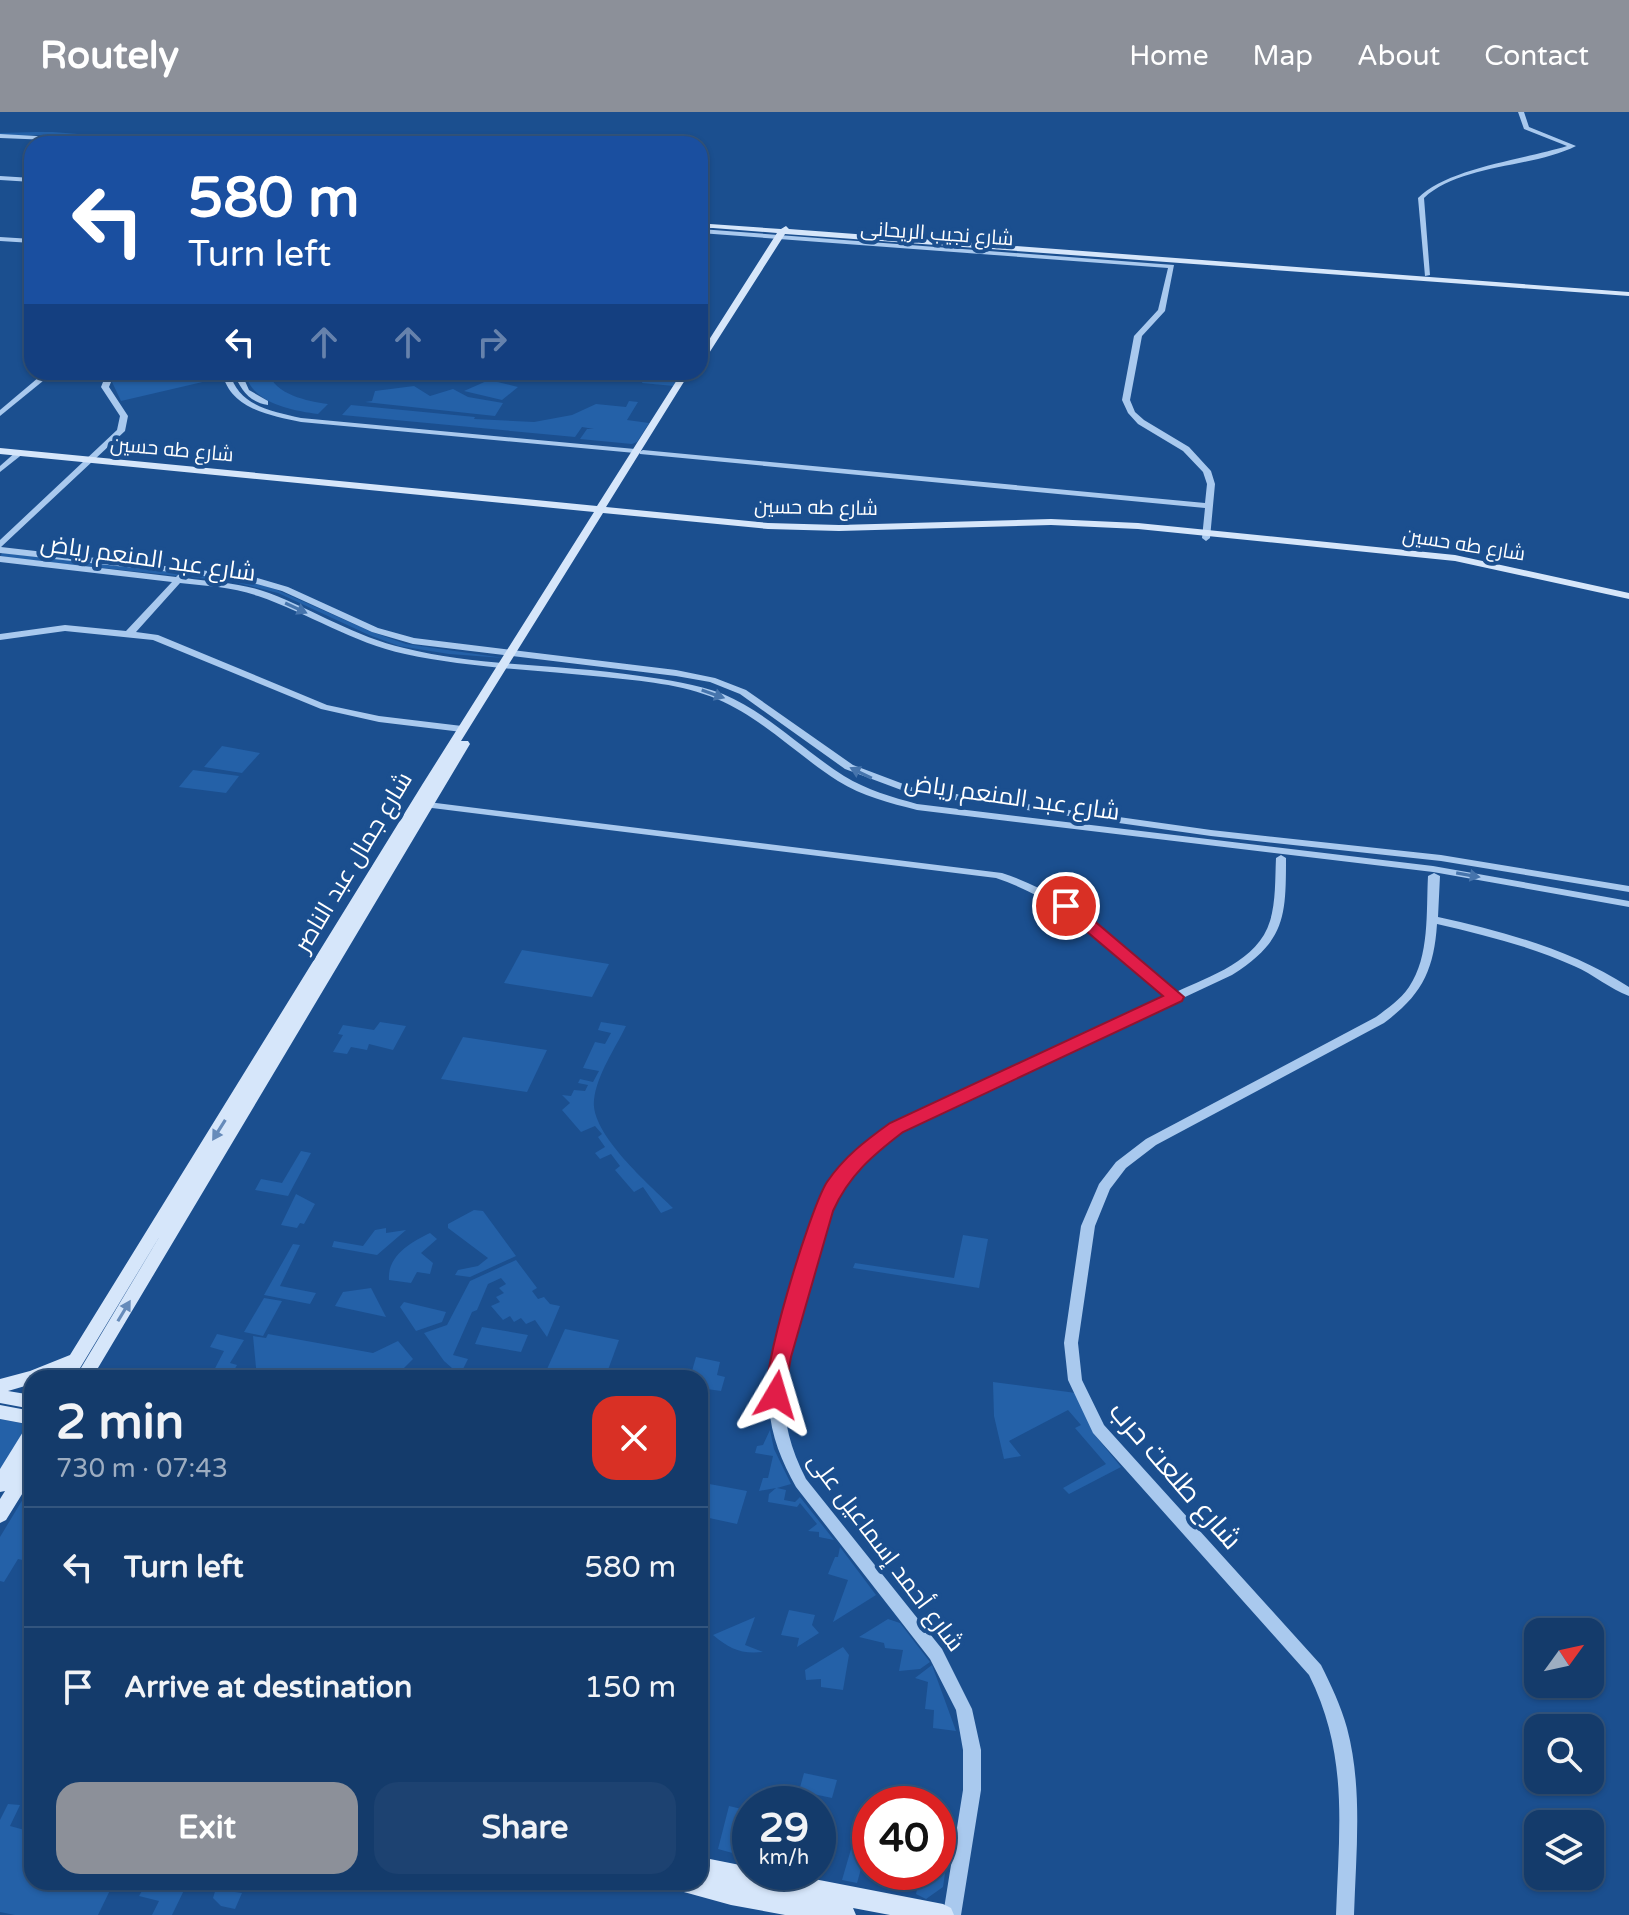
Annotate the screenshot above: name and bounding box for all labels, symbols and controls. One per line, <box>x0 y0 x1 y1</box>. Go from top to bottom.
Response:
text: Routely <box>40 33 179 79</box>
text: Home <box>1129 39 1209 73</box>
text: Map <box>1253 39 1313 73</box>
text: About <box>1357 39 1440 73</box>
text: Contact <box>1484 39 1589 73</box>
text: 580 m <box>188 165 359 232</box>
icon: left <box>56 168 160 272</box>
street label: شارع نجيب الريحانى <box>859 217 1014 252</box>
text: Turn left <box>188 233 331 276</box>
icon: left <box>218 320 262 364</box>
icon: ahead <box>302 320 346 364</box>
icon: ahead <box>386 320 430 364</box>
icon: right <box>470 320 514 364</box>
street label: شارع طه حسين <box>109 433 235 468</box>
street label: شارع طه حسين <box>754 495 878 522</box>
street label: شارع طه حسين <box>1401 523 1527 568</box>
street label: شارع عبد المنعم رياض <box>38 529 257 589</box>
one-way arrow <box>285 601 308 615</box>
one-way arrow <box>701 688 725 700</box>
one-way arrow <box>850 766 873 779</box>
street label: شارع جمال عبد الناصر <box>287 767 420 960</box>
street label: شارع عبد المنعم رياض <box>902 768 1121 828</box>
one-way arrow <box>1456 870 1481 882</box>
pin <box>1032 872 1100 940</box>
icon: arrive <box>1044 884 1088 928</box>
one-way arrow <box>211 1119 226 1140</box>
one-way arrow <box>117 1300 131 1322</box>
position arrow <box>734 1353 818 1437</box>
text: 2 min <box>56 1394 184 1452</box>
street label: شارع طلعت حرب <box>1101 1395 1249 1557</box>
button: close <box>592 1396 676 1480</box>
street label: شارع أحمد إسماعيل على <box>801 1446 971 1658</box>
text: 730 m · 07:43 <box>56 1453 228 1484</box>
icon: left <box>56 1545 100 1589</box>
text: Turn left <box>124 1549 243 1586</box>
text: 580 m <box>584 1549 676 1586</box>
north arrow <box>1524 1618 1604 1698</box>
map controls <box>1524 1618 1604 1890</box>
icon: arrive <box>56 1665 100 1709</box>
text: Arrive at destination <box>124 1669 412 1706</box>
text: 150 m <box>584 1669 676 1706</box>
button: search <box>1524 1714 1604 1794</box>
button: Exit <box>56 1782 358 1874</box>
button: Share <box>374 1782 676 1874</box>
speed limit sign: 40 <box>852 1786 956 1890</box>
text: 29 <box>759 1804 809 1852</box>
button: layers <box>1524 1810 1604 1890</box>
text: km/h <box>759 1846 809 1870</box>

